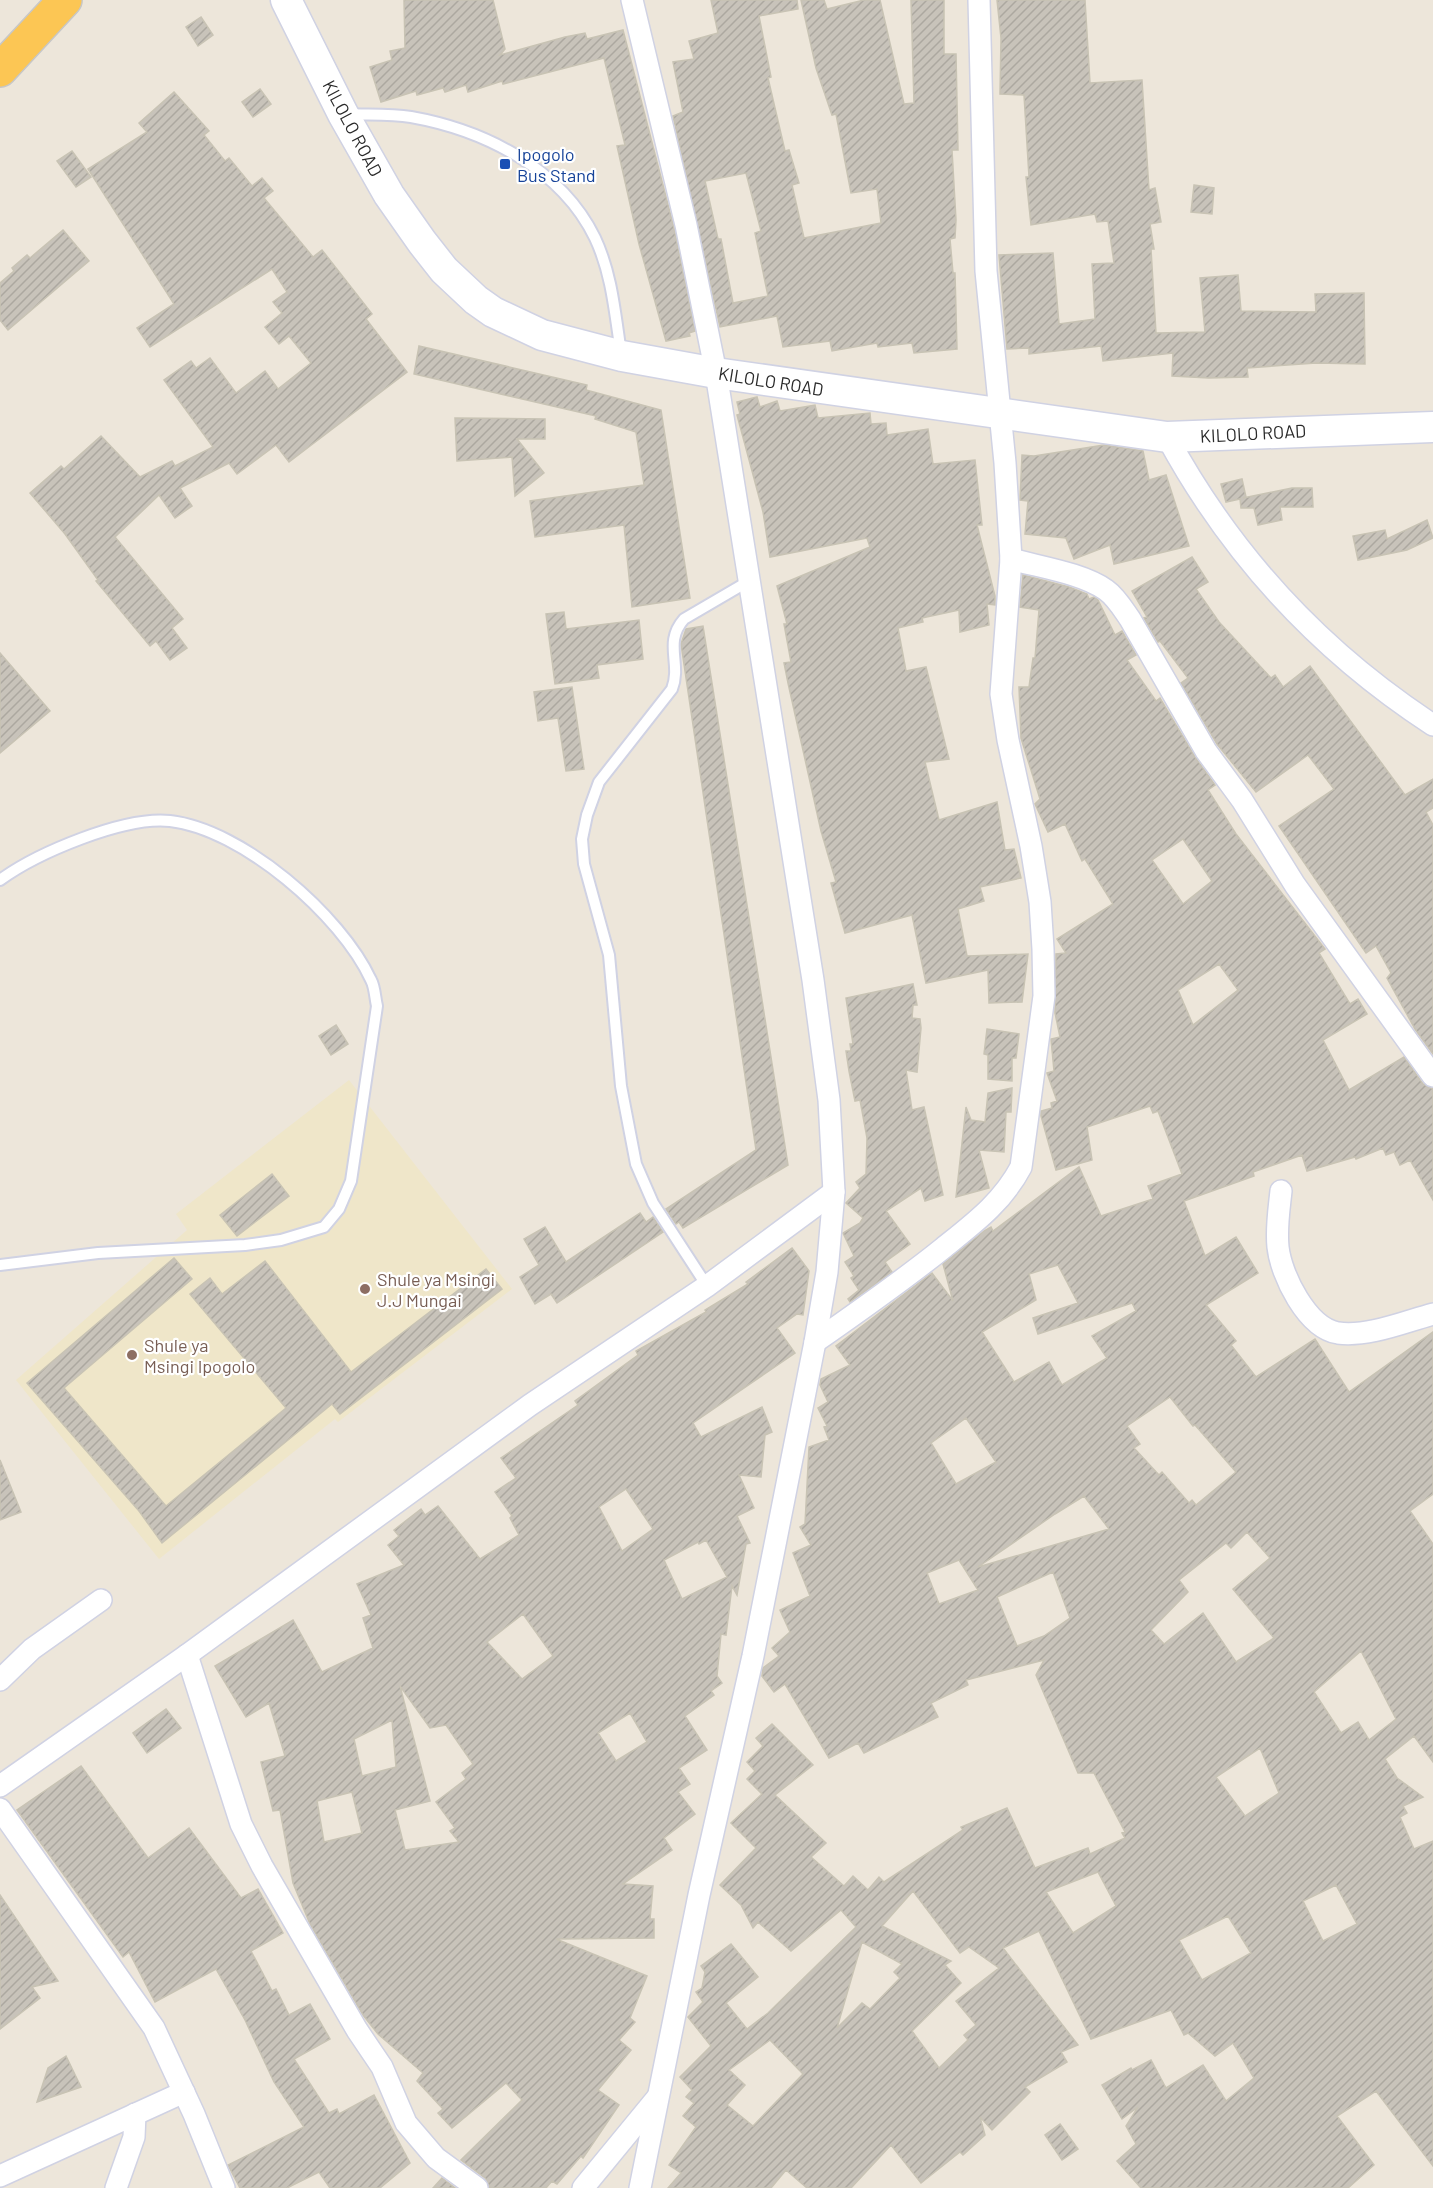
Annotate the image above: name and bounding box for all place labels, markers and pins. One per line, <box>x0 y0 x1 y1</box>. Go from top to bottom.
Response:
place label: Ipogolo Bus Stand <box>517 143 596 186</box>
marker: Ipogolo Bus Stand <box>498 157 512 171</box>
place label: Shule ya Msingi J.J Mungai <box>377 1268 495 1311</box>
marker: Shule ya Msingi J.J Mungai <box>358 1282 372 1296</box>
place label: Shule ya Msingi Ipogolo <box>144 1334 255 1377</box>
marker: Shule ya Msingi Ipogolo <box>125 1348 139 1362</box>

